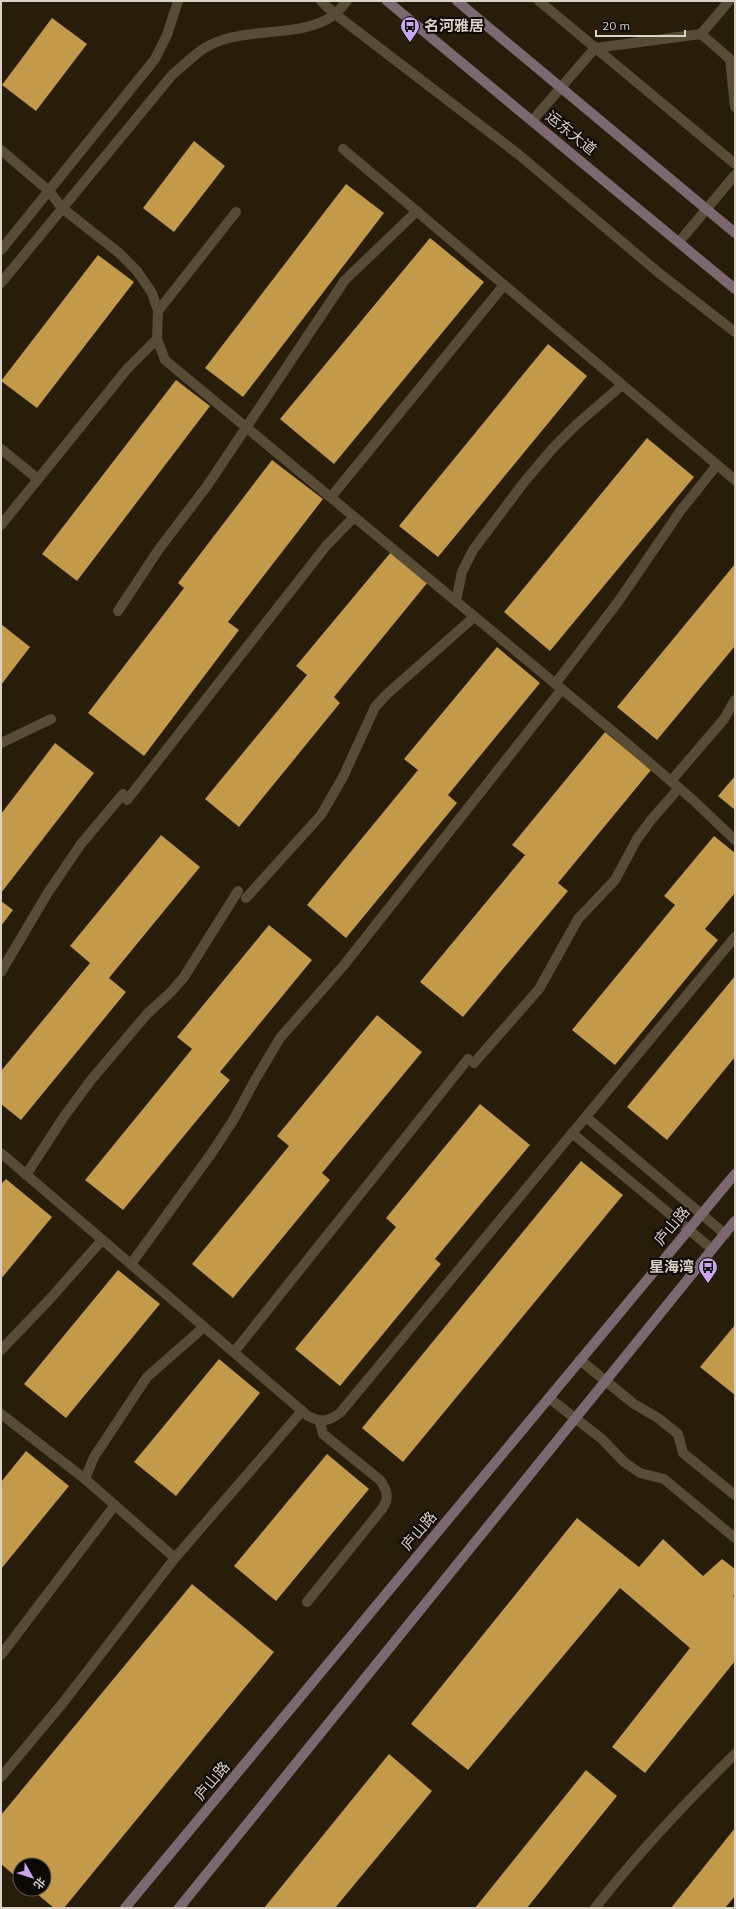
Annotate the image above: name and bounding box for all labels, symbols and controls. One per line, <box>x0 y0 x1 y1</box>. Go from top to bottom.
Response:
scale bar <box>596 12 685 38</box>
bus stop icon: 名河雅居 <box>399 15 421 43</box>
place label: 名河雅居 <box>424 16 484 35</box>
text: 20 m <box>602 18 630 33</box>
street label: 运东大道 <box>542 106 601 159</box>
street label: 庐山路 <box>650 1202 693 1249</box>
bus stop icon: 星海湾 <box>697 1256 719 1284</box>
place label: 星海湾 <box>649 1257 694 1276</box>
street label: 庐山路 <box>397 1507 440 1554</box>
street label: 庐山路 <box>190 1757 233 1804</box>
north arrow <box>12 1857 52 1897</box>
text: 北 <box>31 1875 49 1892</box>

